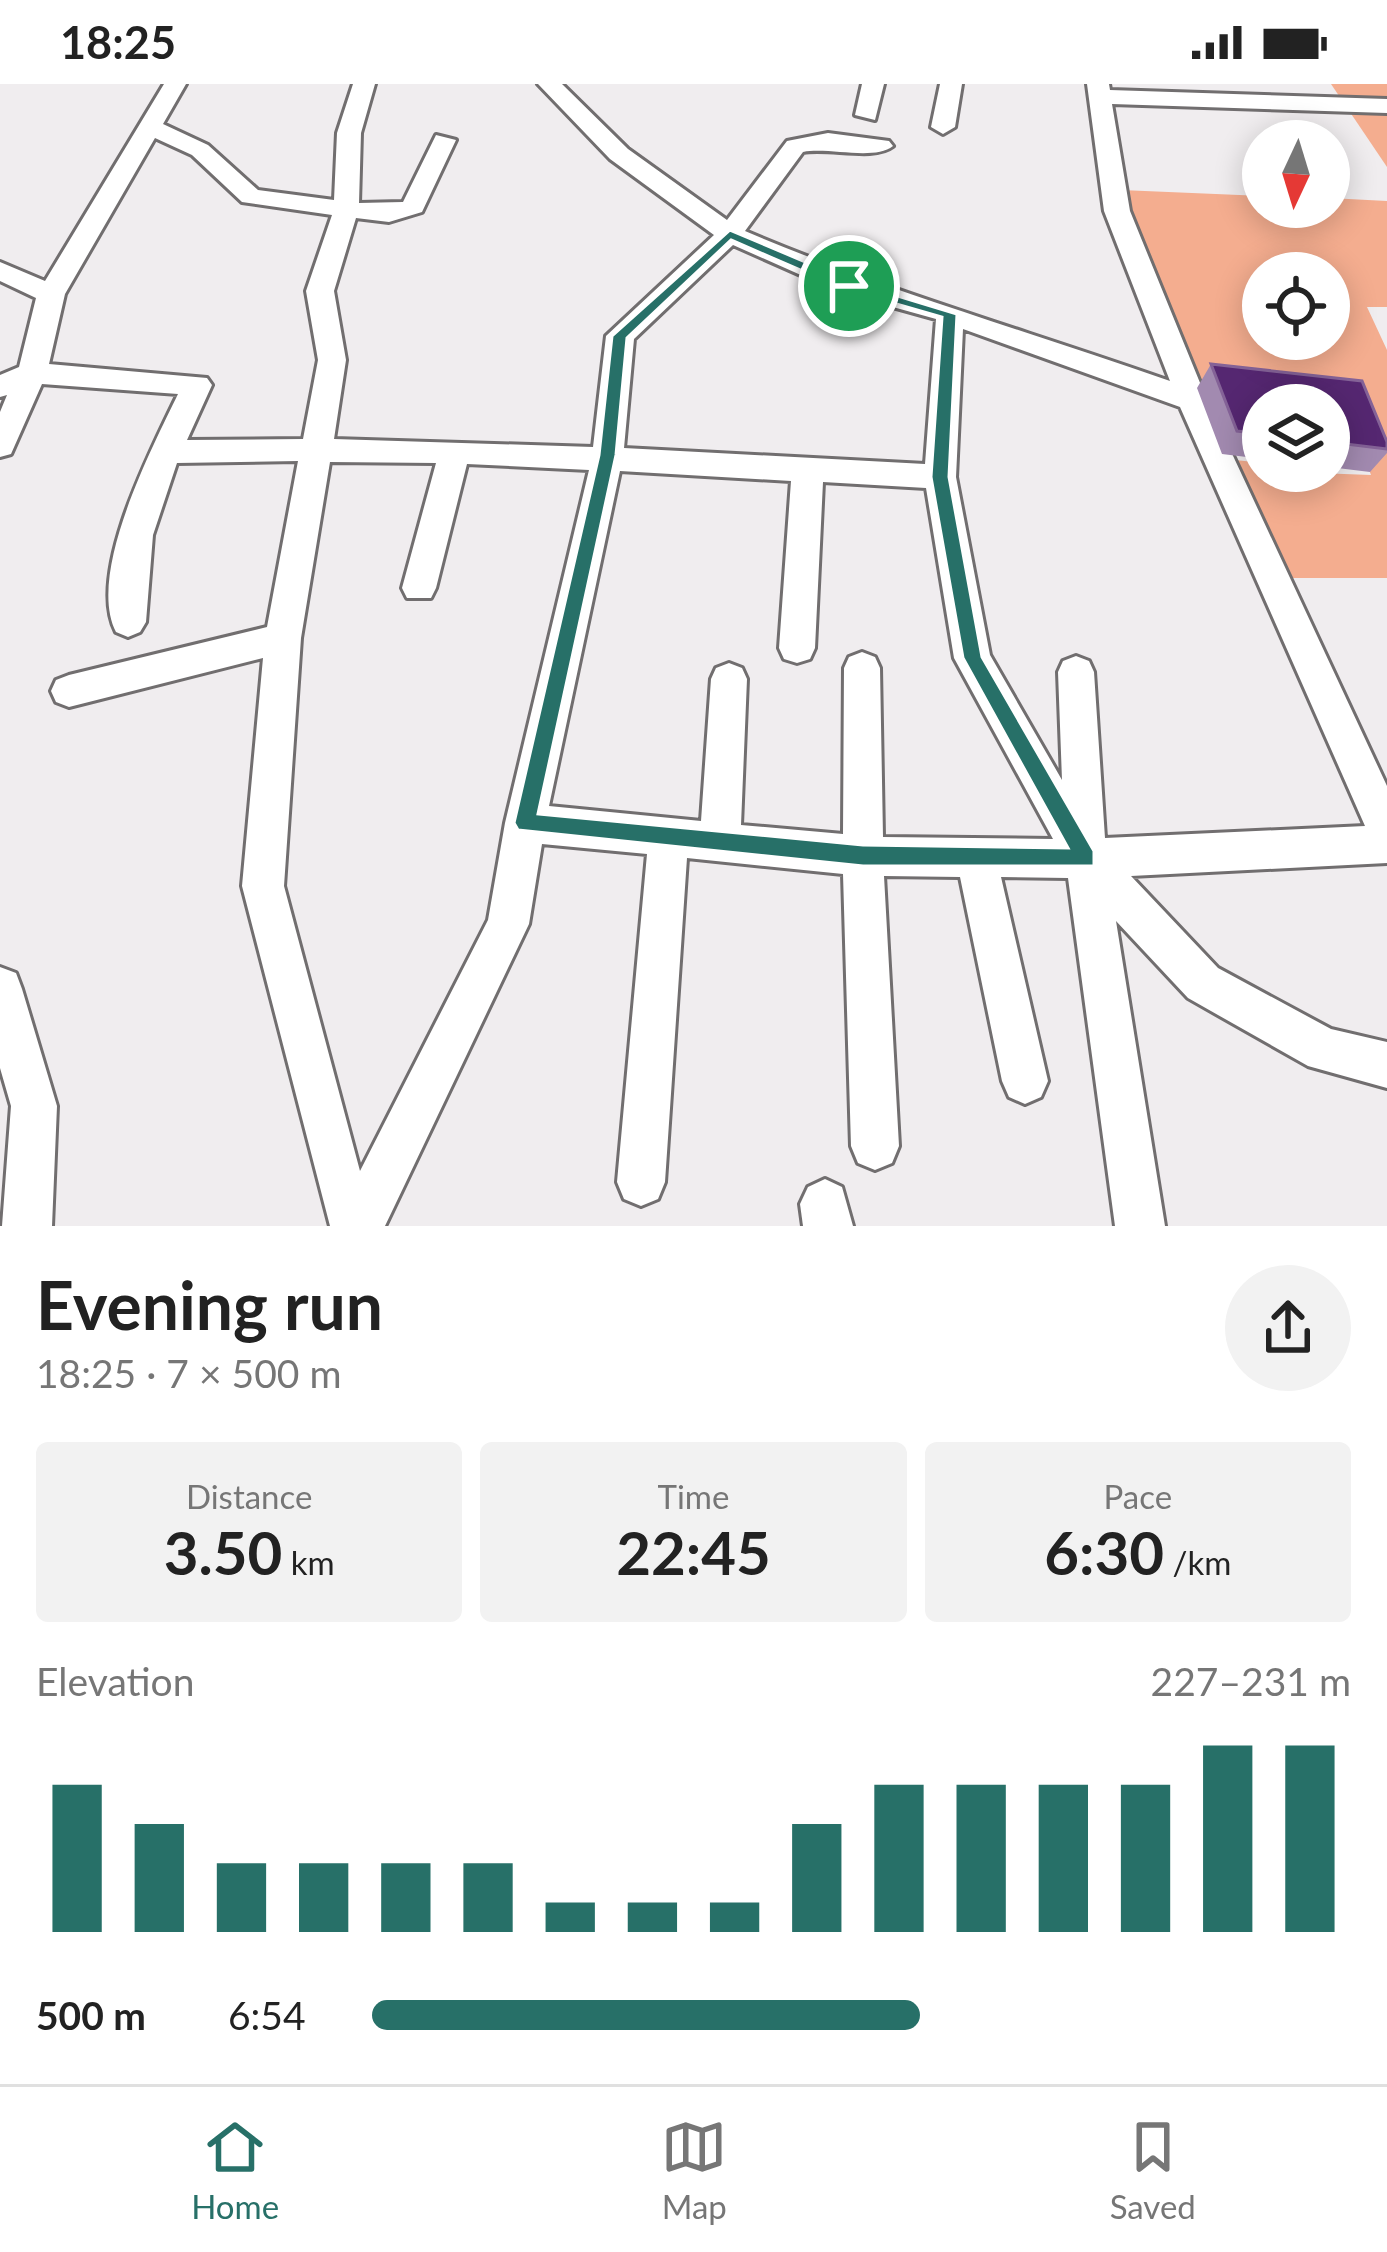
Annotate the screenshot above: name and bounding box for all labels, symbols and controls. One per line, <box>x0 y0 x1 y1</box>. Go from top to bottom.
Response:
text: 18:25 <box>60 15 176 69</box>
north arrow <box>1242 120 1350 228</box>
map controls <box>1242 120 1350 492</box>
pin <box>798 235 900 337</box>
button: locate <box>1242 252 1350 360</box>
icon: arrive <box>816 253 882 319</box>
button: layers <box>1242 384 1350 492</box>
text: Evening run <box>36 1265 383 1344</box>
button: share <box>1225 1265 1351 1391</box>
text: 18:25 · 7 × 500 m <box>36 1350 341 1396</box>
text: Distance <box>186 1476 312 1516</box>
text: Time <box>658 1476 729 1516</box>
text: Pace <box>1104 1476 1172 1516</box>
text: 3.50 <box>164 1516 282 1588</box>
text: 22:45 <box>616 1516 771 1588</box>
text: 6:30 <box>1044 1516 1164 1588</box>
text: km <box>282 1542 335 1582</box>
text: /km <box>1164 1542 1231 1582</box>
text: Elevation <box>36 1658 194 1704</box>
text: 227–231 m <box>1151 1658 1351 1704</box>
text: 500 m <box>36 1992 146 2038</box>
text: 6:54 <box>228 1992 306 2038</box>
tab: Home <box>191 2114 279 2226</box>
tab: Map <box>661 2114 727 2226</box>
tab: Saved <box>1110 2114 1196 2226</box>

